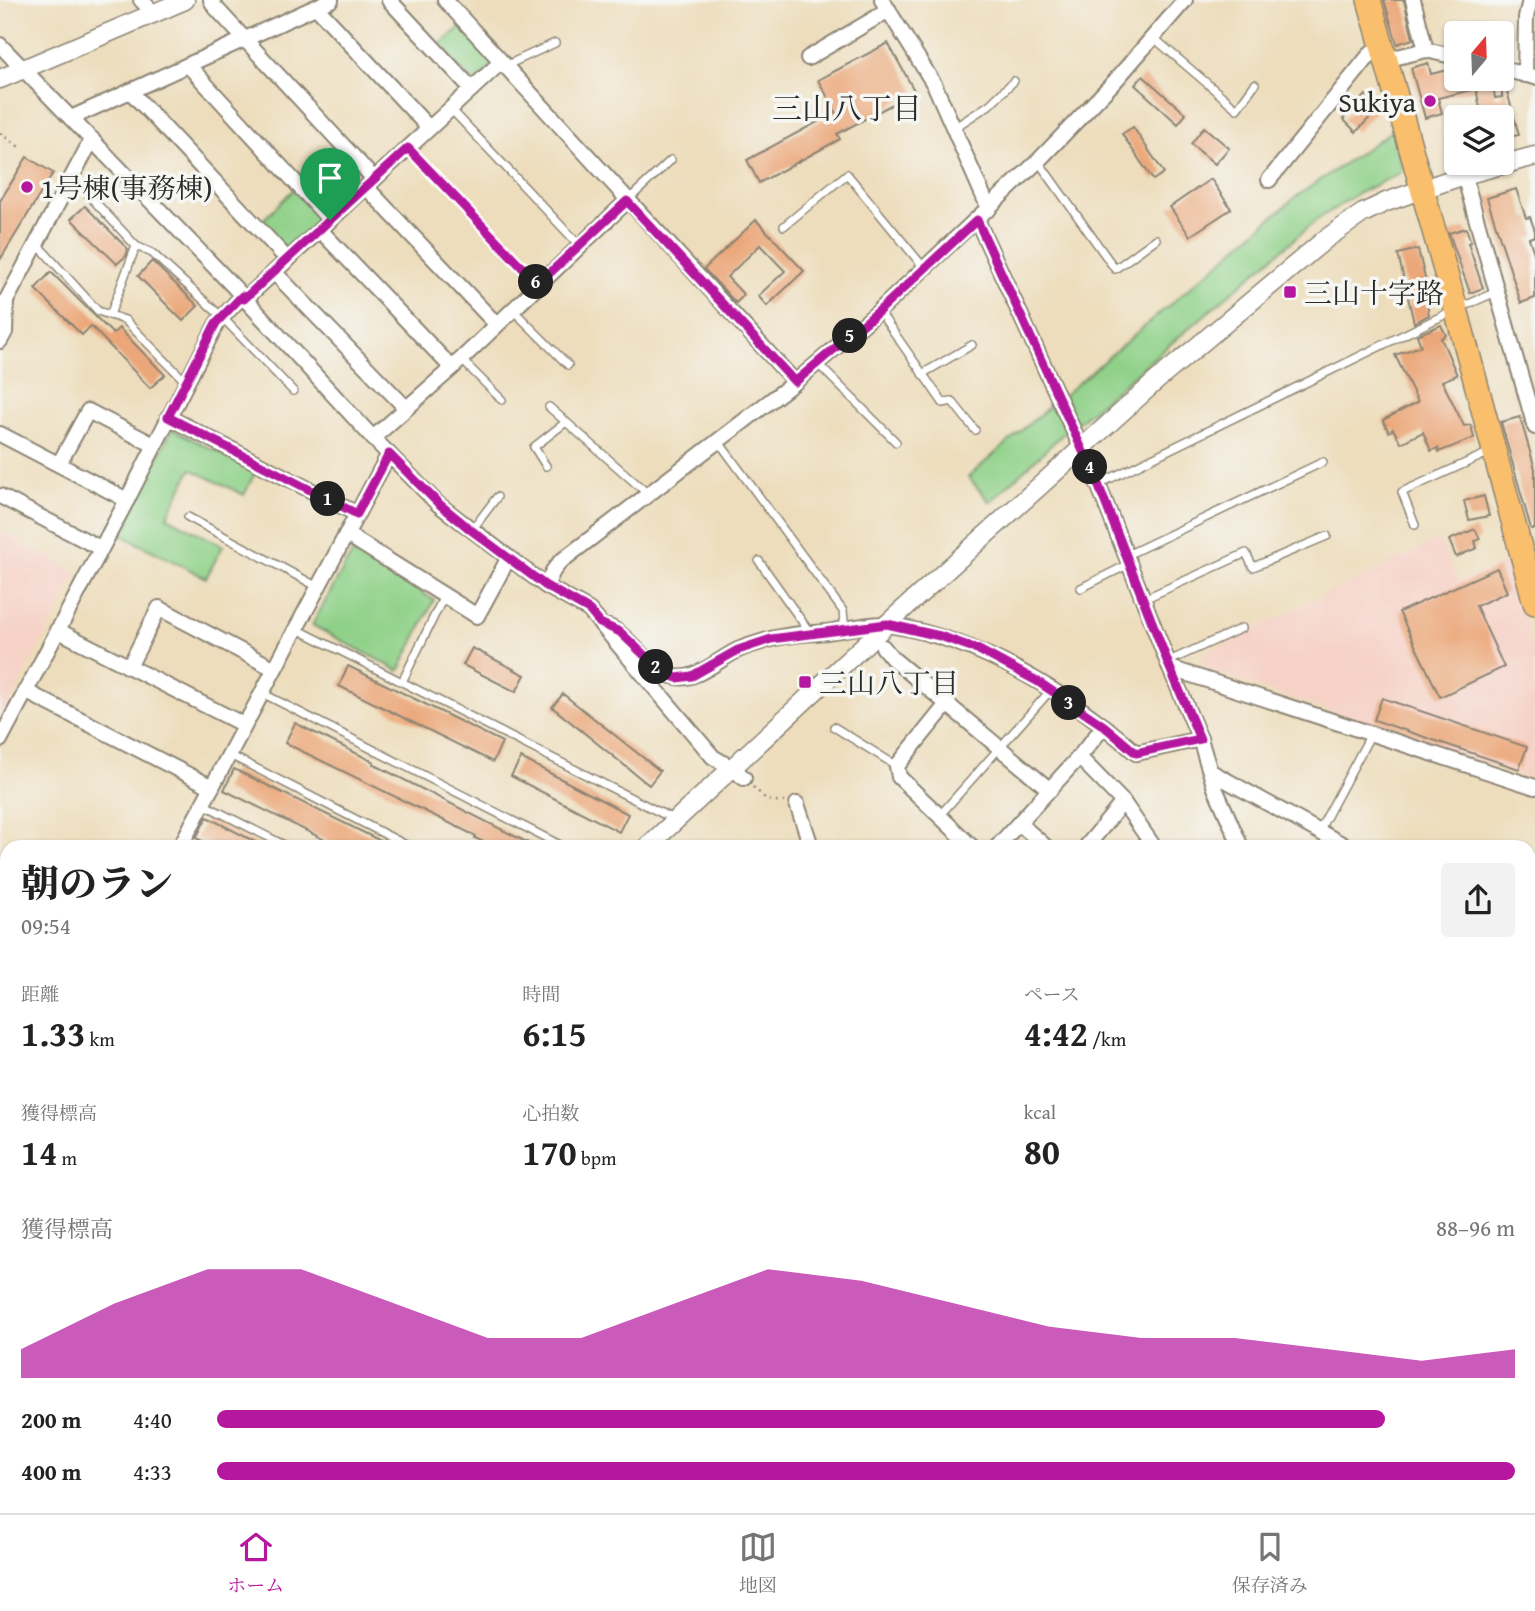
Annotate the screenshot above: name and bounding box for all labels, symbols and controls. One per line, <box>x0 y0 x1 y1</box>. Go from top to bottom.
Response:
north arrow <box>1444 21 1514 91</box>
map controls <box>1444 21 1514 175</box>
place label: Sukiya <box>1338 81 1417 122</box>
district label: 三山八丁目 <box>772 86 922 130</box>
marker: Sukiya <box>1422 93 1438 109</box>
button: layers <box>1444 105 1514 175</box>
pin <box>300 148 360 220</box>
icon: arrive <box>311 159 349 197</box>
place label: 1号棟(事務棟) <box>41 167 213 208</box>
marker: 1号棟(事務棟) <box>19 179 35 195</box>
pin: 6 <box>518 264 554 300</box>
text: 6 <box>531 267 540 295</box>
place label: 三山十字路 <box>1304 272 1444 313</box>
marker: 三山十字路 <box>1282 284 1298 300</box>
pin: 5 <box>832 318 868 354</box>
text: 5 <box>845 321 854 349</box>
pin: 4 <box>1072 449 1108 484</box>
text: 4 <box>1085 452 1094 480</box>
pin: 1 <box>310 482 346 516</box>
text: 1 <box>323 484 332 512</box>
pin: 2 <box>638 650 674 684</box>
text: 2 <box>651 652 660 680</box>
place label: 三山八丁目 <box>819 662 959 703</box>
marker: 三山八丁目 <box>797 674 813 690</box>
pin: 3 <box>1052 686 1086 720</box>
text: 3 <box>1064 688 1073 716</box>
text: 朝のラン <box>21 855 173 911</box>
button: share <box>1441 863 1515 937</box>
text: 09:54 <box>21 909 71 942</box>
text: 距離 <box>21 980 59 1008</box>
text: 時間 <box>522 980 560 1008</box>
text: ペース <box>1024 980 1080 1008</box>
text: 1.33 <box>21 1008 85 1059</box>
text: 6:15 <box>522 1008 587 1059</box>
text: 4:42 <box>1024 1008 1088 1059</box>
text: km <box>85 1025 115 1053</box>
text: /km <box>1088 1025 1126 1053</box>
text: kcal <box>1024 1098 1056 1126</box>
text: 獲得標高 <box>21 1099 97 1127</box>
text: 心拍数 <box>522 1099 579 1127</box>
text: 80 <box>1024 1126 1060 1177</box>
text: 14 <box>21 1127 57 1178</box>
text: 170 <box>522 1127 577 1178</box>
text: m <box>57 1144 77 1172</box>
text: bpm <box>577 1144 617 1172</box>
text: 88–96 m <box>1436 1211 1515 1244</box>
text: 獲得標高 <box>21 1212 113 1245</box>
text: 200 m <box>21 1403 82 1436</box>
text: 4:40 <box>133 1403 172 1436</box>
text: 400 m <box>21 1455 82 1488</box>
text: 4:33 <box>133 1455 172 1488</box>
tab: ホーム <box>227 1528 284 1599</box>
tab: 地図 <box>739 1528 777 1599</box>
tab: 保存済み <box>1232 1528 1308 1599</box>

